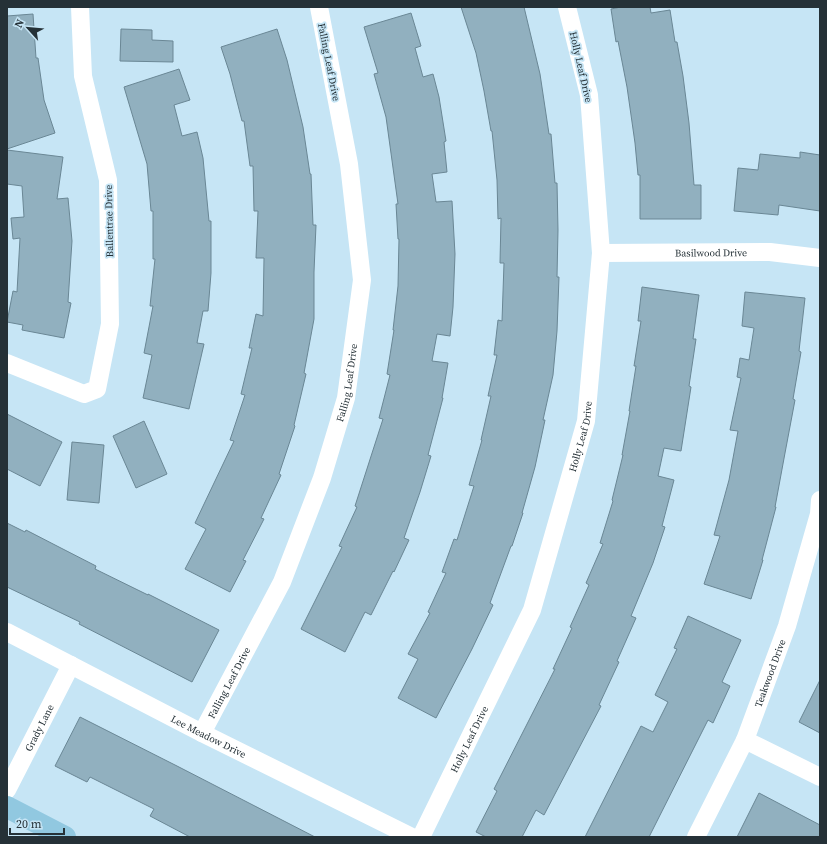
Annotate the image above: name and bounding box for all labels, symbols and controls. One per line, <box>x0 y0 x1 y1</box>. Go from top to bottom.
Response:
north arrow <box>8 8 48 48</box>
text: N <box>11 17 28 31</box>
street label: Falling Leaf Drive <box>315 22 343 102</box>
street label: Holly Leaf Drive <box>567 30 595 104</box>
street label: Ballentrae Drive <box>102 185 116 257</box>
street label: Basilwood Drive <box>675 246 747 259</box>
street label: Falling Leaf Drive <box>333 343 360 423</box>
street label: Holly Leaf Drive <box>565 400 594 473</box>
street label: Teakwood Drive <box>751 637 788 709</box>
street label: Falling Leaf Drive <box>204 645 253 721</box>
street label: Grady Lane <box>21 702 56 753</box>
street label: Holly Leaf Drive <box>447 704 491 775</box>
street label: Lee Meadow Drive <box>169 712 249 760</box>
scale bar <box>10 810 64 836</box>
text: 20 m <box>16 816 42 832</box>

